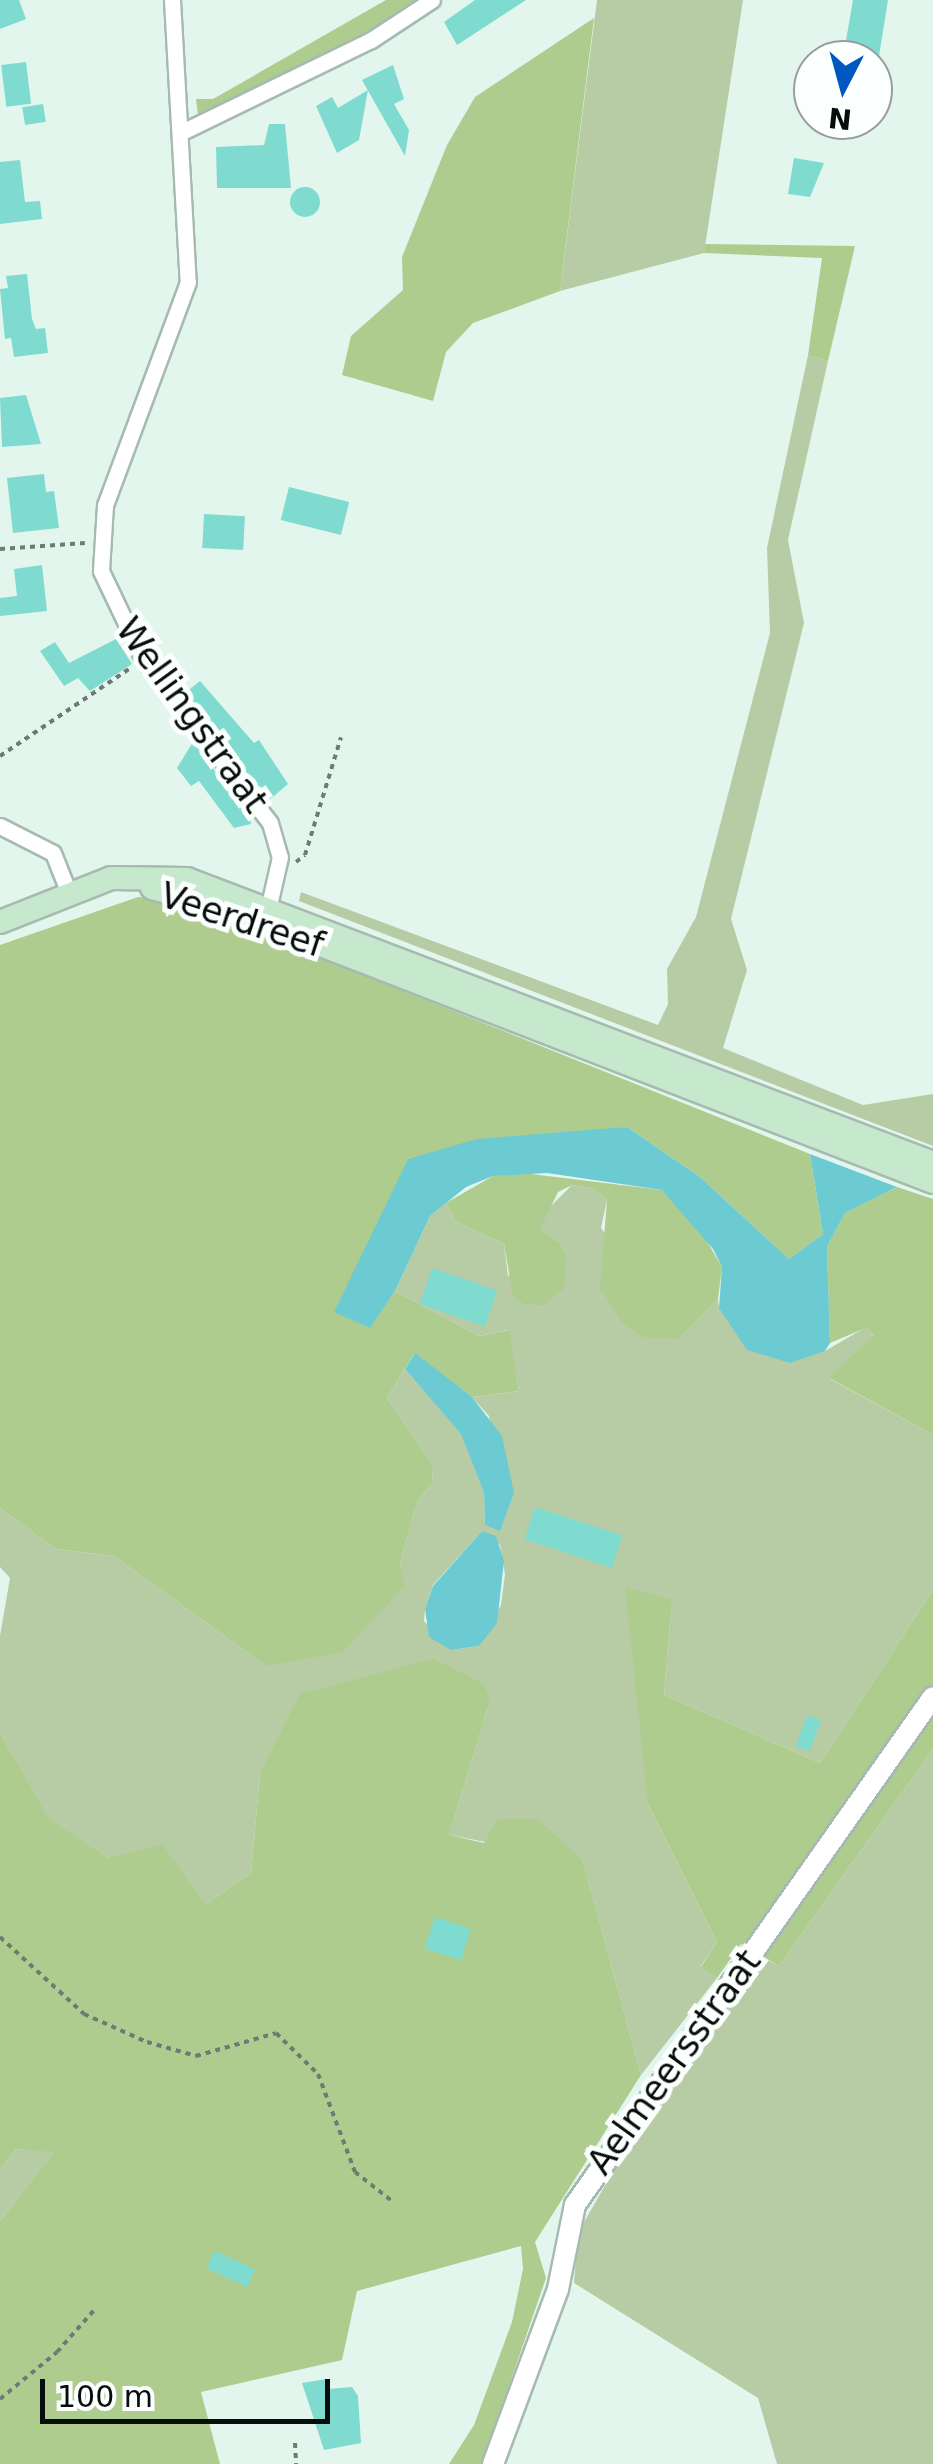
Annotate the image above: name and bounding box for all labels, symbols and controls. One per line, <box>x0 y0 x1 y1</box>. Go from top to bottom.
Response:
north arrow <box>793 40 893 140</box>
text: N <box>827 101 853 136</box>
street label: Wellingstraat <box>107 609 277 821</box>
street label: Veerdreef <box>155 874 329 966</box>
street label: Aelmeersstraat <box>578 1942 770 2182</box>
scale bar <box>45 2359 335 2421</box>
text: 100 m <box>57 2379 153 2414</box>

